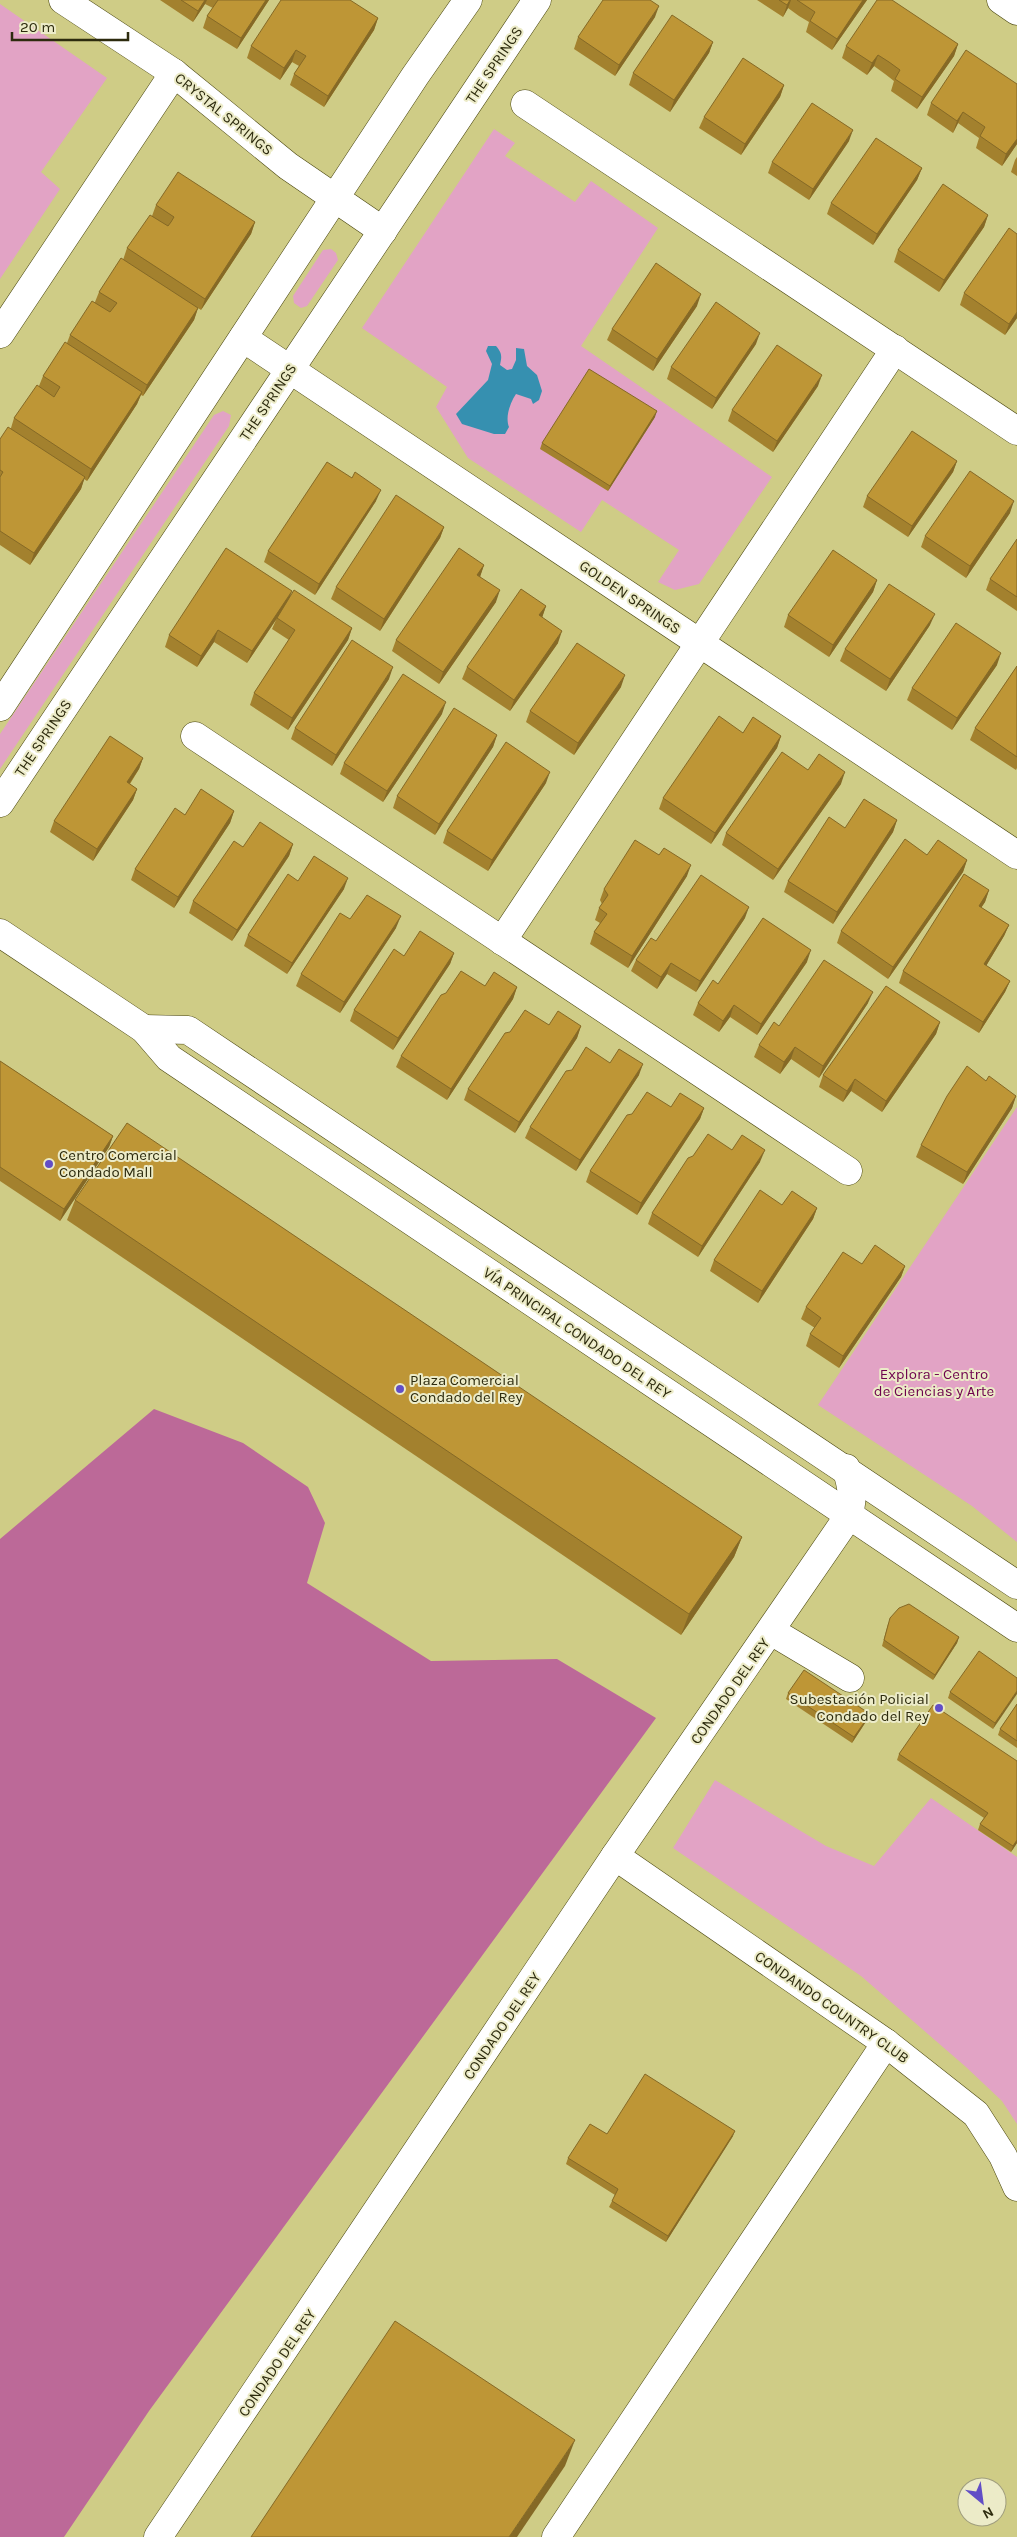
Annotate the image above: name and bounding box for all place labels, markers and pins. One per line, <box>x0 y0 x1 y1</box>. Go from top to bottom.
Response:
place label: Centro Comercial Condado Mall <box>59 1146 177 1181</box>
marker: Centro Comercial Condado Mall <box>43 1158 55 1170</box>
place label: Plaza Comercial Condado del Rey <box>410 1371 522 1406</box>
marker: Plaza Comercial Condado del Rey <box>394 1383 406 1395</box>
place label: Subestación Policial Condado del Rey <box>790 1690 929 1725</box>
marker: Subestación Policial Condado del Rey <box>933 1702 945 1714</box>

